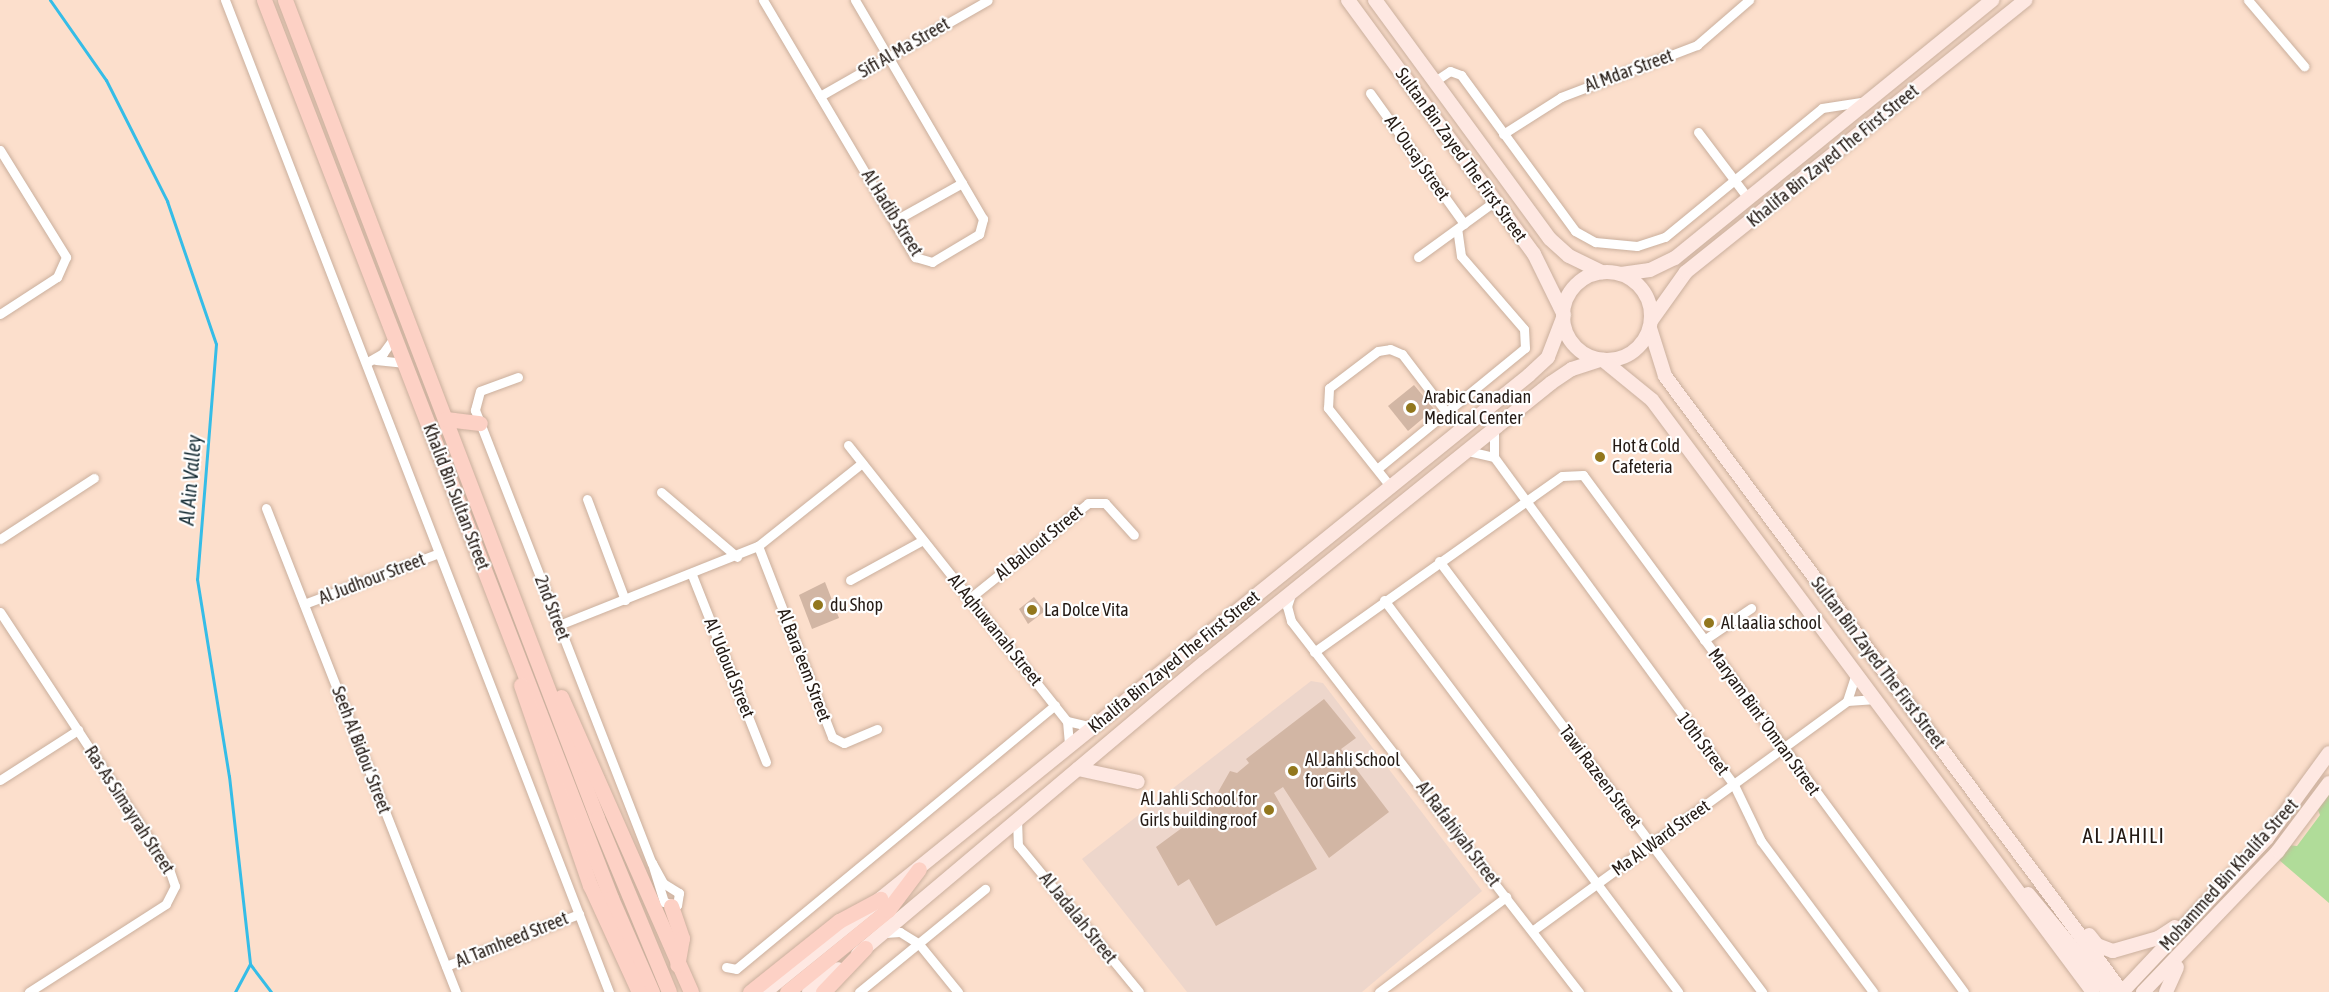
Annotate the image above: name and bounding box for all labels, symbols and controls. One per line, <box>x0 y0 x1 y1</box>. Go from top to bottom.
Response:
street label: Sifi Al Ma Street <box>855 13 953 83</box>
street label: Al Mdar Street <box>1582 45 1676 97</box>
street label: Sultan Bin Zayed The First Street <box>1391 64 1531 246</box>
street label: Khalifa Bin Zayed The First Street <box>1743 80 1923 232</box>
street label: Al 'Ousaj Street <box>1380 111 1454 205</box>
street label: Al Hadib Street <box>857 166 927 260</box>
place label: Arabic Canadian Medical Center <box>1424 387 1531 430</box>
marker: Arabic Canadian Medical Center <box>1402 399 1420 417</box>
street label: Khalid Bin Sultan Street <box>418 421 494 573</box>
water label: Al Ain Valley <box>174 434 206 526</box>
place label: Hot & Cold Cafeteria <box>1612 436 1680 478</box>
marker: Hot & Cold Cafeteria <box>1593 450 1607 464</box>
street label: Al Ballout Street <box>991 501 1087 585</box>
street label: Al Judhour Street <box>316 549 428 609</box>
street label: Al Aqhuwanah Street <box>943 570 1047 690</box>
street label: 2nd Street <box>530 573 574 643</box>
street label: Sultan Bin Zayed The First Street <box>1806 573 1950 753</box>
street label: Khalifa Bin Zayed The First Street <box>1084 586 1264 738</box>
place label: du Shop <box>830 594 883 616</box>
marker: du Shop <box>811 598 825 612</box>
place label: La Dolce Vita <box>1044 599 1129 621</box>
marker: La Dolce Vita <box>1025 603 1039 617</box>
street label: Al Bara'eem Street <box>772 605 836 725</box>
place label: Al laalia school <box>1721 612 1822 634</box>
street label: Al 'Udoud Street <box>699 615 759 721</box>
marker: Al laalia school <box>1702 616 1716 630</box>
street label: Maryam Bint 'Omran Street <box>1703 644 1825 800</box>
street label: Seeh Al Bidou' Street <box>327 683 395 817</box>
street label: 10th Street <box>1672 708 1734 780</box>
street label: Tawi Razeen Street <box>1554 721 1646 833</box>
street label: Ras As Simayrah Street <box>80 742 178 878</box>
place label: Al Jahli School for Girls <box>1305 750 1400 792</box>
marker: Al Jahli School for Girls <box>1286 764 1300 778</box>
street label: Al Rafahiyah Street <box>1411 777 1505 891</box>
place label: Al Jahli School for Girls building roof <box>1140 789 1257 832</box>
street label: Ma Al Ward Street <box>1608 795 1714 881</box>
street label: Mohammed Bin Khalifa Street <box>2155 795 2303 955</box>
marker: Al Jahli School for Girls building roof <box>1262 803 1276 817</box>
district label: AL JAHILI <box>2083 822 2165 848</box>
street label: Al Jadalah Street <box>1035 868 1121 968</box>
street label: Al Tamheed Street <box>453 908 571 972</box>

